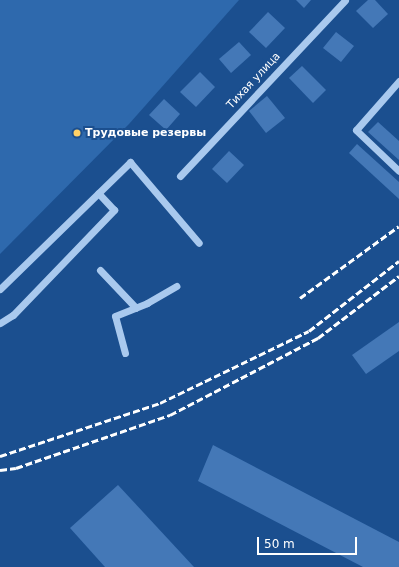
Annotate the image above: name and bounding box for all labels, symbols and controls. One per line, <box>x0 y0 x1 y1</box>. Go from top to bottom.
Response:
street label: Тихая улица <box>225 50 283 112</box>
place label: Трудовые резервы <box>85 126 206 140</box>
marker: Трудовые резервы <box>72 128 82 138</box>
scale bar <box>259 529 359 555</box>
text: 50 m <box>264 537 295 551</box>

